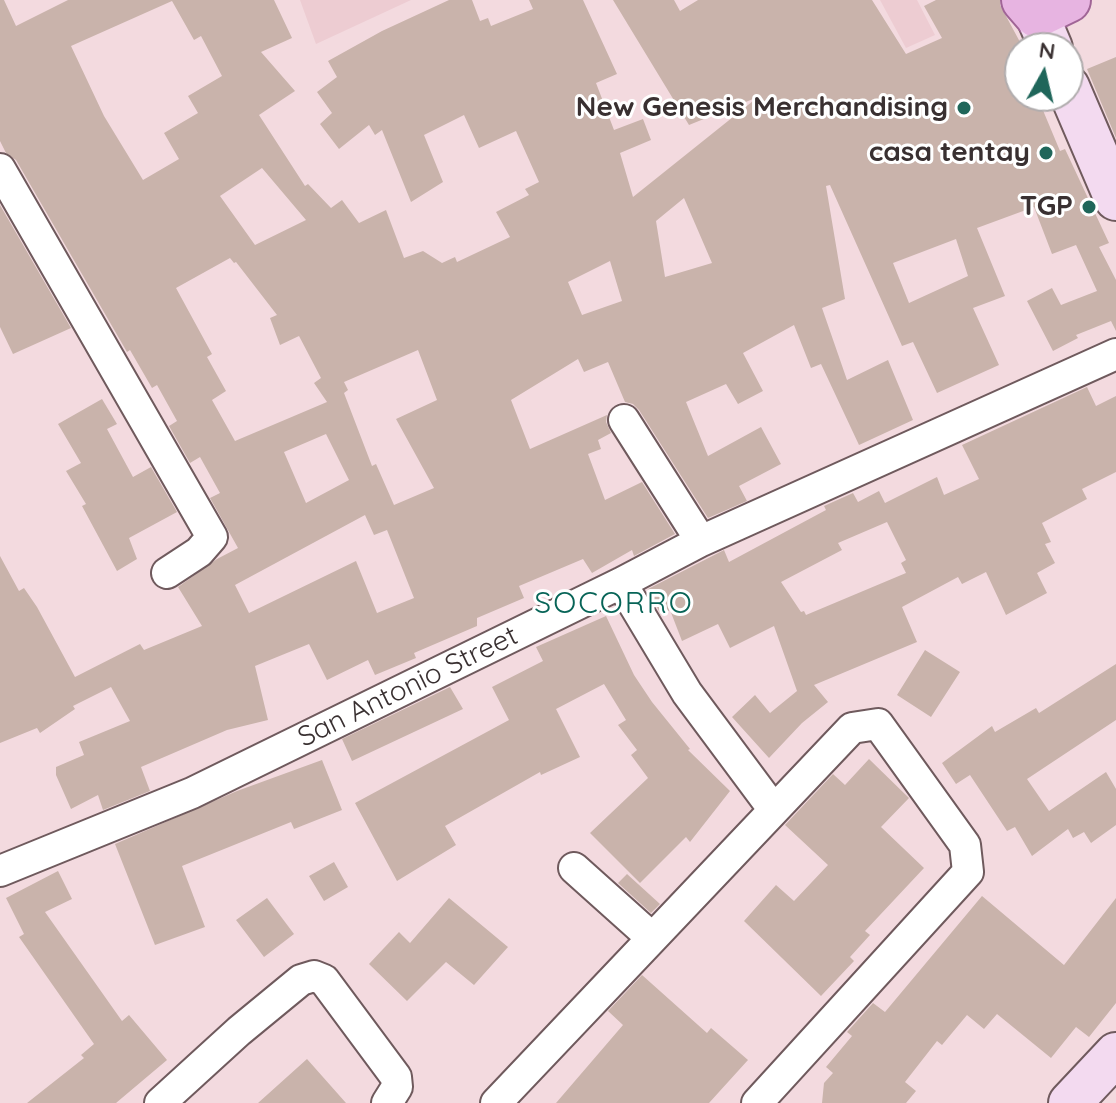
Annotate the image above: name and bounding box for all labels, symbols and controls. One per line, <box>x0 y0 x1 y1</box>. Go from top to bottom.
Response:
north arrow <box>1004 32 1084 112</box>
text: N <box>1037 35 1057 65</box>
place label: New Genesis Merchandising <box>576 91 948 125</box>
marker: New Genesis Merchandising <box>955 99 973 117</box>
place label: casa tentay <box>869 136 1030 170</box>
marker: casa tentay <box>1037 144 1055 162</box>
place label: TGP <box>1020 190 1073 224</box>
marker: TGP <box>1080 198 1098 216</box>
district label: SOCORRO <box>534 586 694 622</box>
street label: San Antonio Street <box>293 619 523 755</box>

